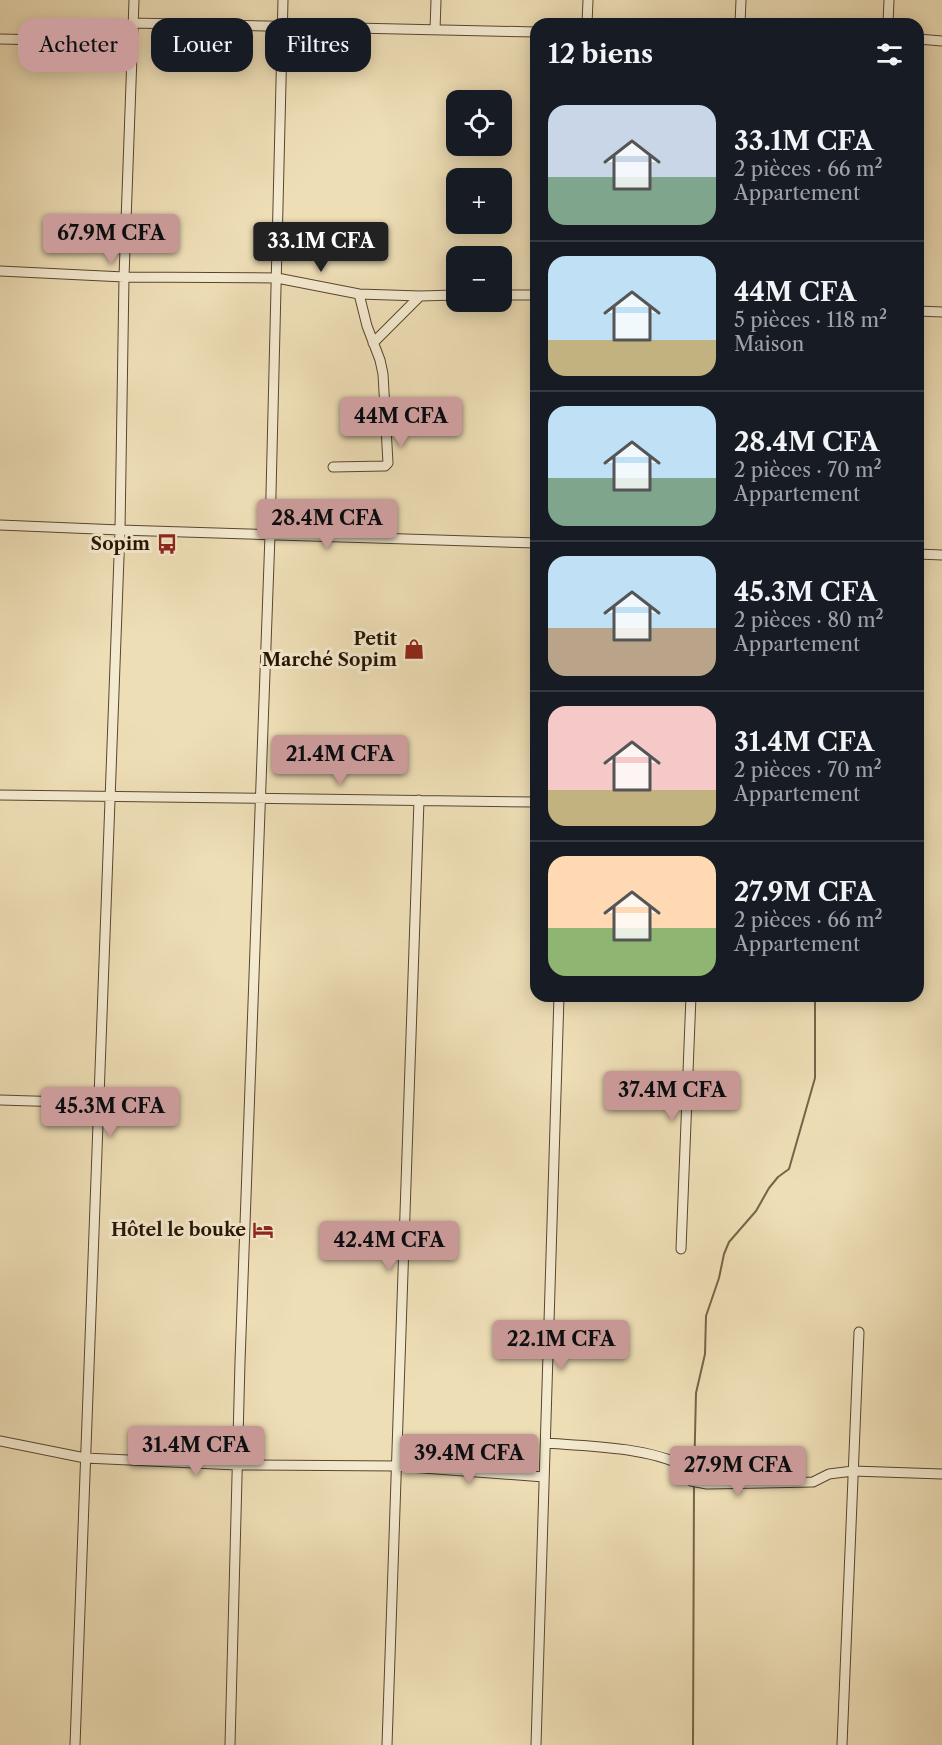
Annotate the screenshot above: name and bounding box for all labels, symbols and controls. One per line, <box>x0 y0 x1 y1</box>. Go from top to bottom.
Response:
chip: Acheter <box>18 18 139 72</box>
chip: Louer <box>151 18 253 72</box>
chip: Filtres <box>265 18 371 72</box>
text: 12 biens <box>548 38 653 70</box>
icon: filters <box>873 38 906 71</box>
map controls <box>446 90 512 312</box>
button: locate <box>446 90 512 156</box>
text: 33.1M CFA <box>734 125 874 157</box>
icon: home <box>596 129 668 201</box>
text: 2 pièces · 66 m² <box>734 157 883 181</box>
button: + <box>446 168 512 234</box>
text: Appartement <box>734 181 860 205</box>
pin: 67.9M CFA <box>42 214 180 265</box>
text: 67.9M CFA <box>57 221 165 245</box>
pin: 33.1M CFA <box>252 222 390 273</box>
text: 33.1M CFA <box>267 229 375 253</box>
button: − <box>446 246 512 312</box>
text: 44M CFA <box>734 276 856 308</box>
icon: home <box>596 280 668 352</box>
text: 5 pièces · 118 m² <box>734 308 887 332</box>
text: Maison <box>734 332 804 356</box>
pin: 44M CFA <box>346 397 456 448</box>
text: 44M CFA <box>354 404 448 428</box>
text: 28.4M CFA <box>734 426 879 458</box>
icon: home <box>596 430 668 502</box>
text: 2 pièces · 70 m² <box>734 458 882 482</box>
text: Appartement <box>734 482 860 506</box>
pin: 28.4M CFA <box>258 499 396 550</box>
text: 28.4M CFA <box>271 506 383 530</box>
bus stop icon: Sopim <box>155 532 179 556</box>
place label: Sopim <box>91 533 150 555</box>
text: 45.3M CFA <box>734 576 877 608</box>
icon: home <box>596 580 668 652</box>
text: 2 pièces · 80 m² <box>734 608 884 632</box>
place label: Petit Marché Sopim <box>262 628 398 671</box>
text: Appartement <box>734 632 860 656</box>
shop icon: Petit Marché Sopim <box>402 637 426 661</box>
text: 31.4M CFA <box>734 726 874 758</box>
icon: home <box>596 730 668 802</box>
pin: 21.4M CFA <box>271 735 409 786</box>
text: 21.4M CFA <box>286 742 394 766</box>
text: 2 pièces · 70 m² <box>734 758 882 782</box>
text: Appartement <box>734 782 860 806</box>
text: 27.9M CFA <box>734 876 875 908</box>
icon: home <box>596 880 668 952</box>
text: 2 pièces · 66 m² <box>734 908 883 932</box>
text: Appartement <box>734 932 860 956</box>
pin: 37.4M CFA <box>603 1071 741 1122</box>
text: 37.4M CFA <box>618 1078 726 1102</box>
pin: 45.3M CFA <box>41 1087 179 1138</box>
text: 45.3M CFA <box>55 1094 165 1118</box>
hotel icon: Hôtel le bouke <box>251 1218 275 1242</box>
place label: Hôtel le bouke <box>111 1219 246 1241</box>
pin: 42.4M CFA <box>320 1221 458 1272</box>
text: 42.4M CFA <box>333 1228 445 1252</box>
pin: 22.1M CFA <box>492 1320 630 1371</box>
text: 22.1M CFA <box>507 1327 615 1351</box>
pin: 31.4M CFA <box>127 1426 265 1477</box>
text: 31.4M CFA <box>142 1433 250 1457</box>
pin: 39.4M CFA <box>400 1434 538 1485</box>
text: 39.4M CFA <box>414 1441 524 1465</box>
pin: 27.9M CFA <box>669 1446 807 1497</box>
text: 27.9M CFA <box>684 1453 792 1477</box>

